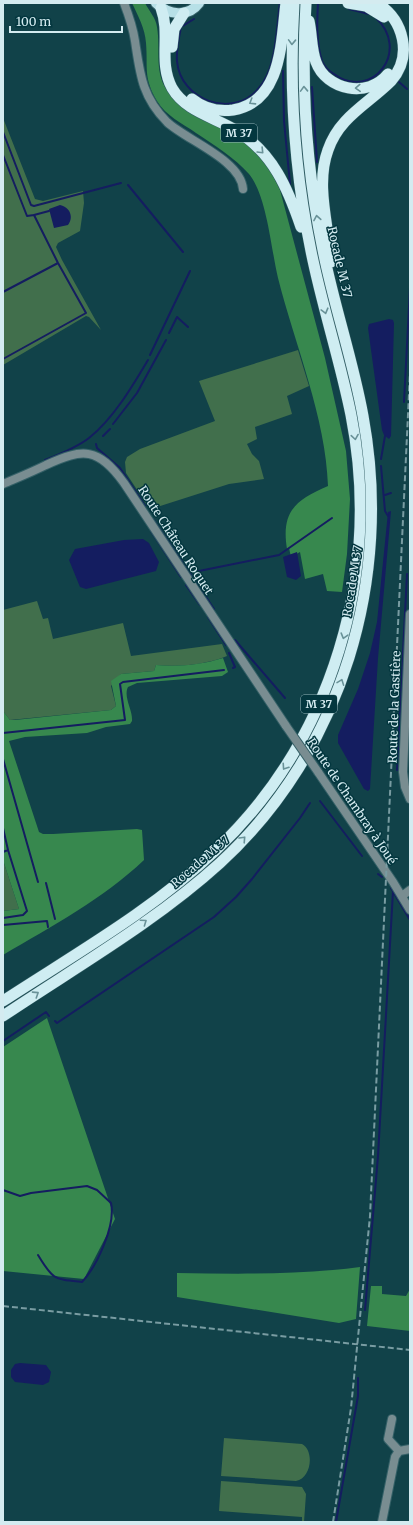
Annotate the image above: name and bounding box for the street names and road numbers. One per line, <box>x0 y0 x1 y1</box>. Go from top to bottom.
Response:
road number: M 37 <box>221 124 257 142</box>
street label: Rocade M 37 <box>325 225 356 299</box>
street label: Route Château Roquet <box>135 483 217 597</box>
street label: Rocade M 37 <box>339 544 365 618</box>
street label: Route de la Gastière <box>385 650 403 764</box>
road number: M 37 <box>301 695 337 713</box>
street label: Route de Chambray à Joué <box>304 735 400 867</box>
street label: Rocade M 37 <box>168 831 232 890</box>

